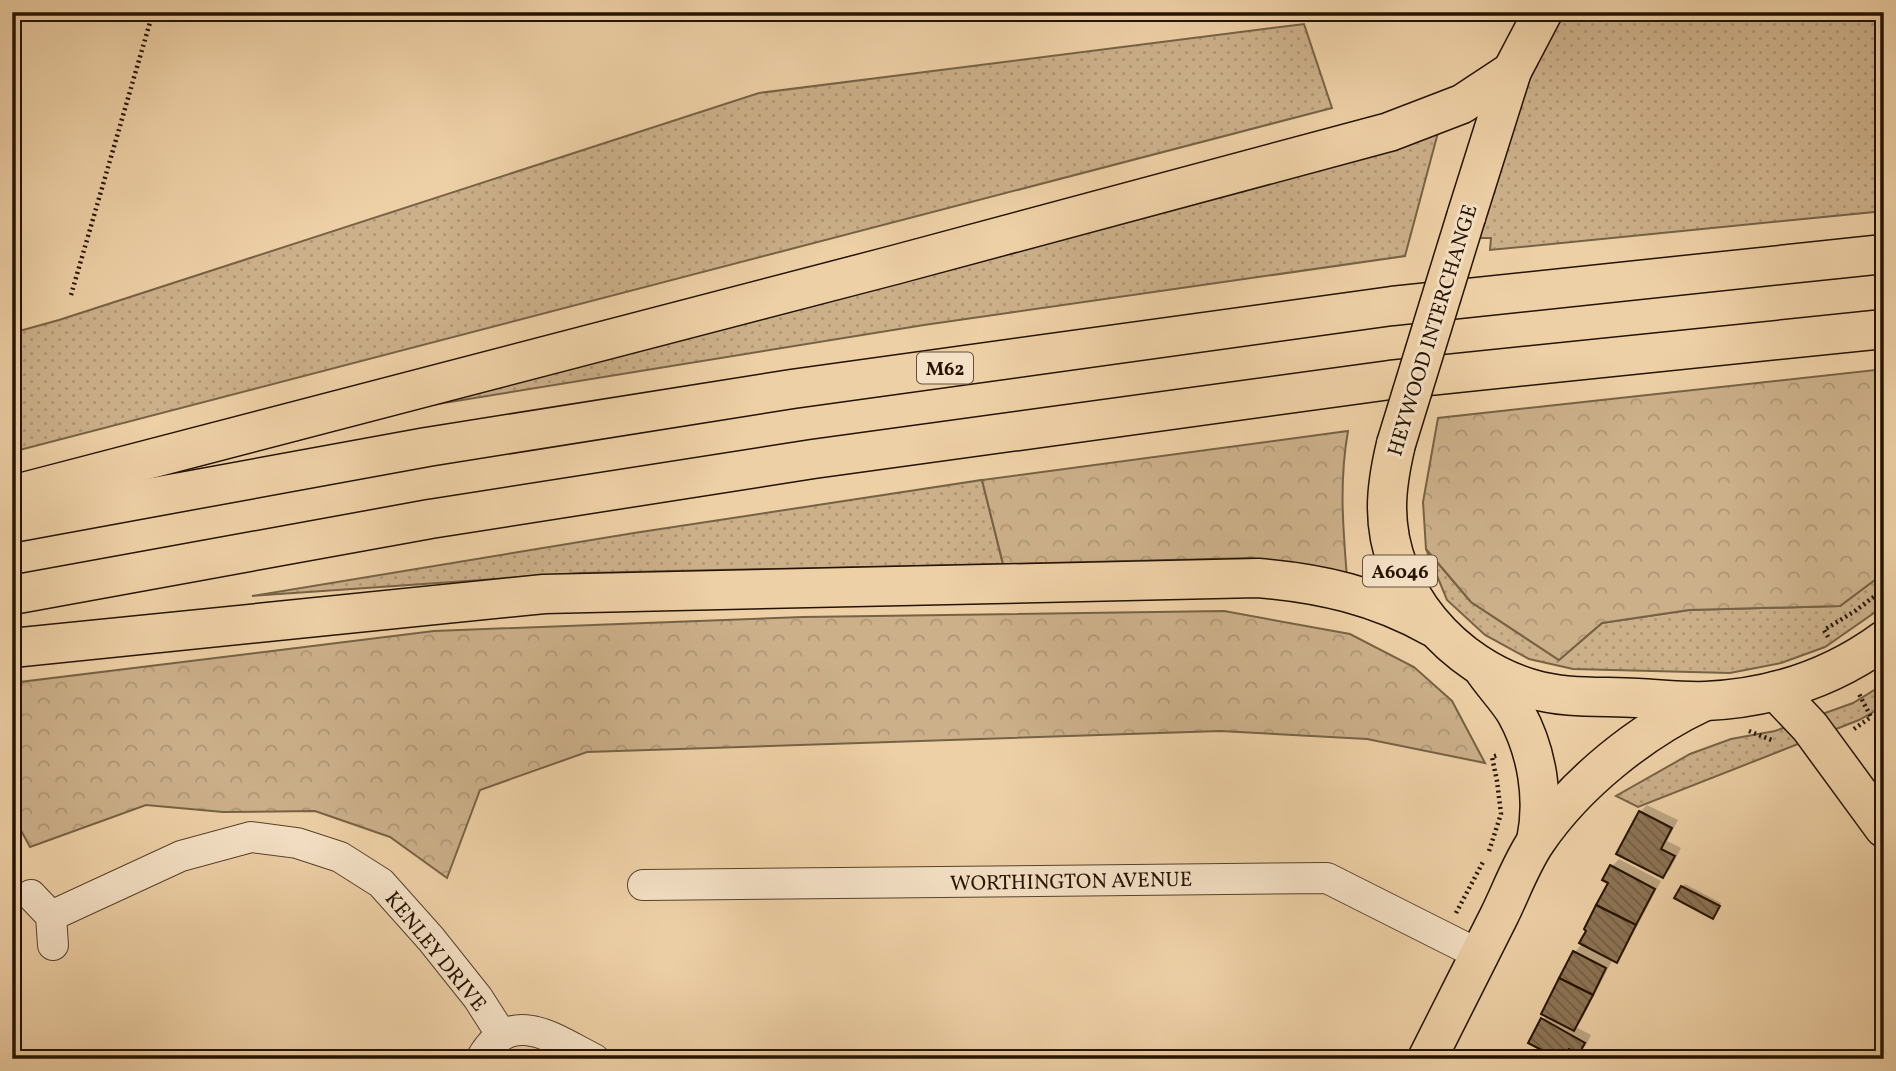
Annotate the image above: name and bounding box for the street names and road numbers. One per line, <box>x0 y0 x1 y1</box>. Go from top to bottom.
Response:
street label: HEYWOOD INTERCHANGE <box>1381 201 1486 460</box>
road number: M62 <box>917 352 973 384</box>
road number: A6046 <box>1363 556 1437 586</box>
street label: WORTHINGTON AVENUE <box>950 866 1192 899</box>
street label: KENLEY DRIVE <box>377 886 492 1018</box>

